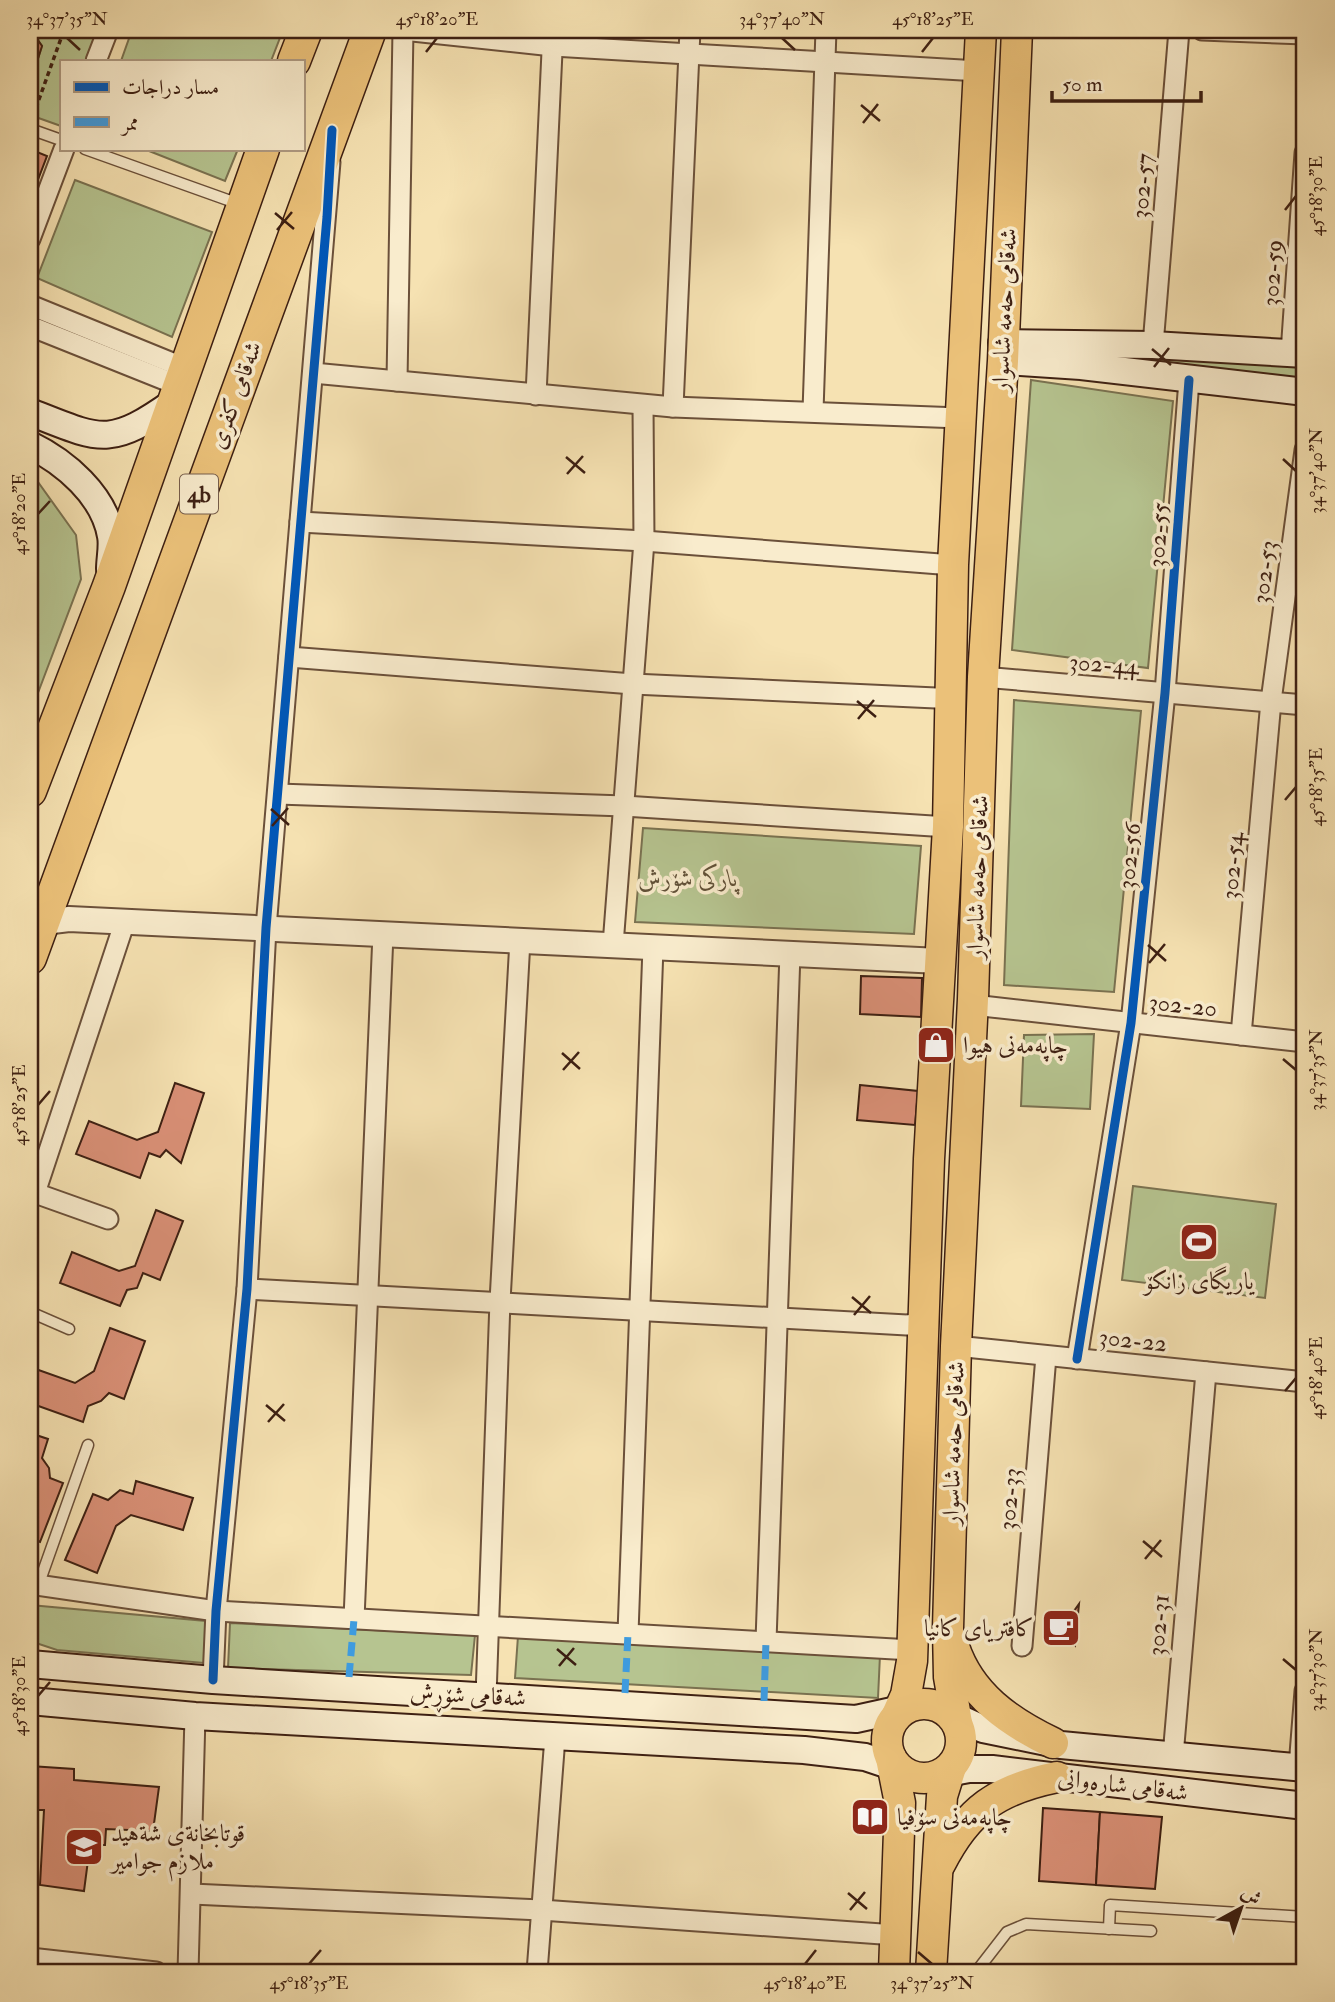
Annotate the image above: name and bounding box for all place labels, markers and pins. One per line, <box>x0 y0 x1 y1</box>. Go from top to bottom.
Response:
shop icon: چاپەمەنی هیوا <box>915 1024 957 1066</box>
place label: چاپەمەنی هیوا <box>963 1030 1068 1062</box>
sports icon: یاریگای زانکۆ <box>1178 1221 1220 1263</box>
place label: یاریگای زانکۆ <box>1142 1266 1255 1297</box>
cafe icon: کافتریای کانیا <box>1040 1607 1082 1649</box>
place label: کافتریای کانیا <box>924 1613 1034 1644</box>
library icon: چاپەمەنی سۆفیا <box>849 1796 891 1838</box>
place label: چاپەمەنی سۆفیا <box>897 1802 1012 1834</box>
place label: قوتابخانةى شةهيد ملازم جوامير <box>108 1818 245 1882</box>
school or university icon: قوتابخانةى شةهيد ملازم جوامير <box>63 1826 105 1868</box>

